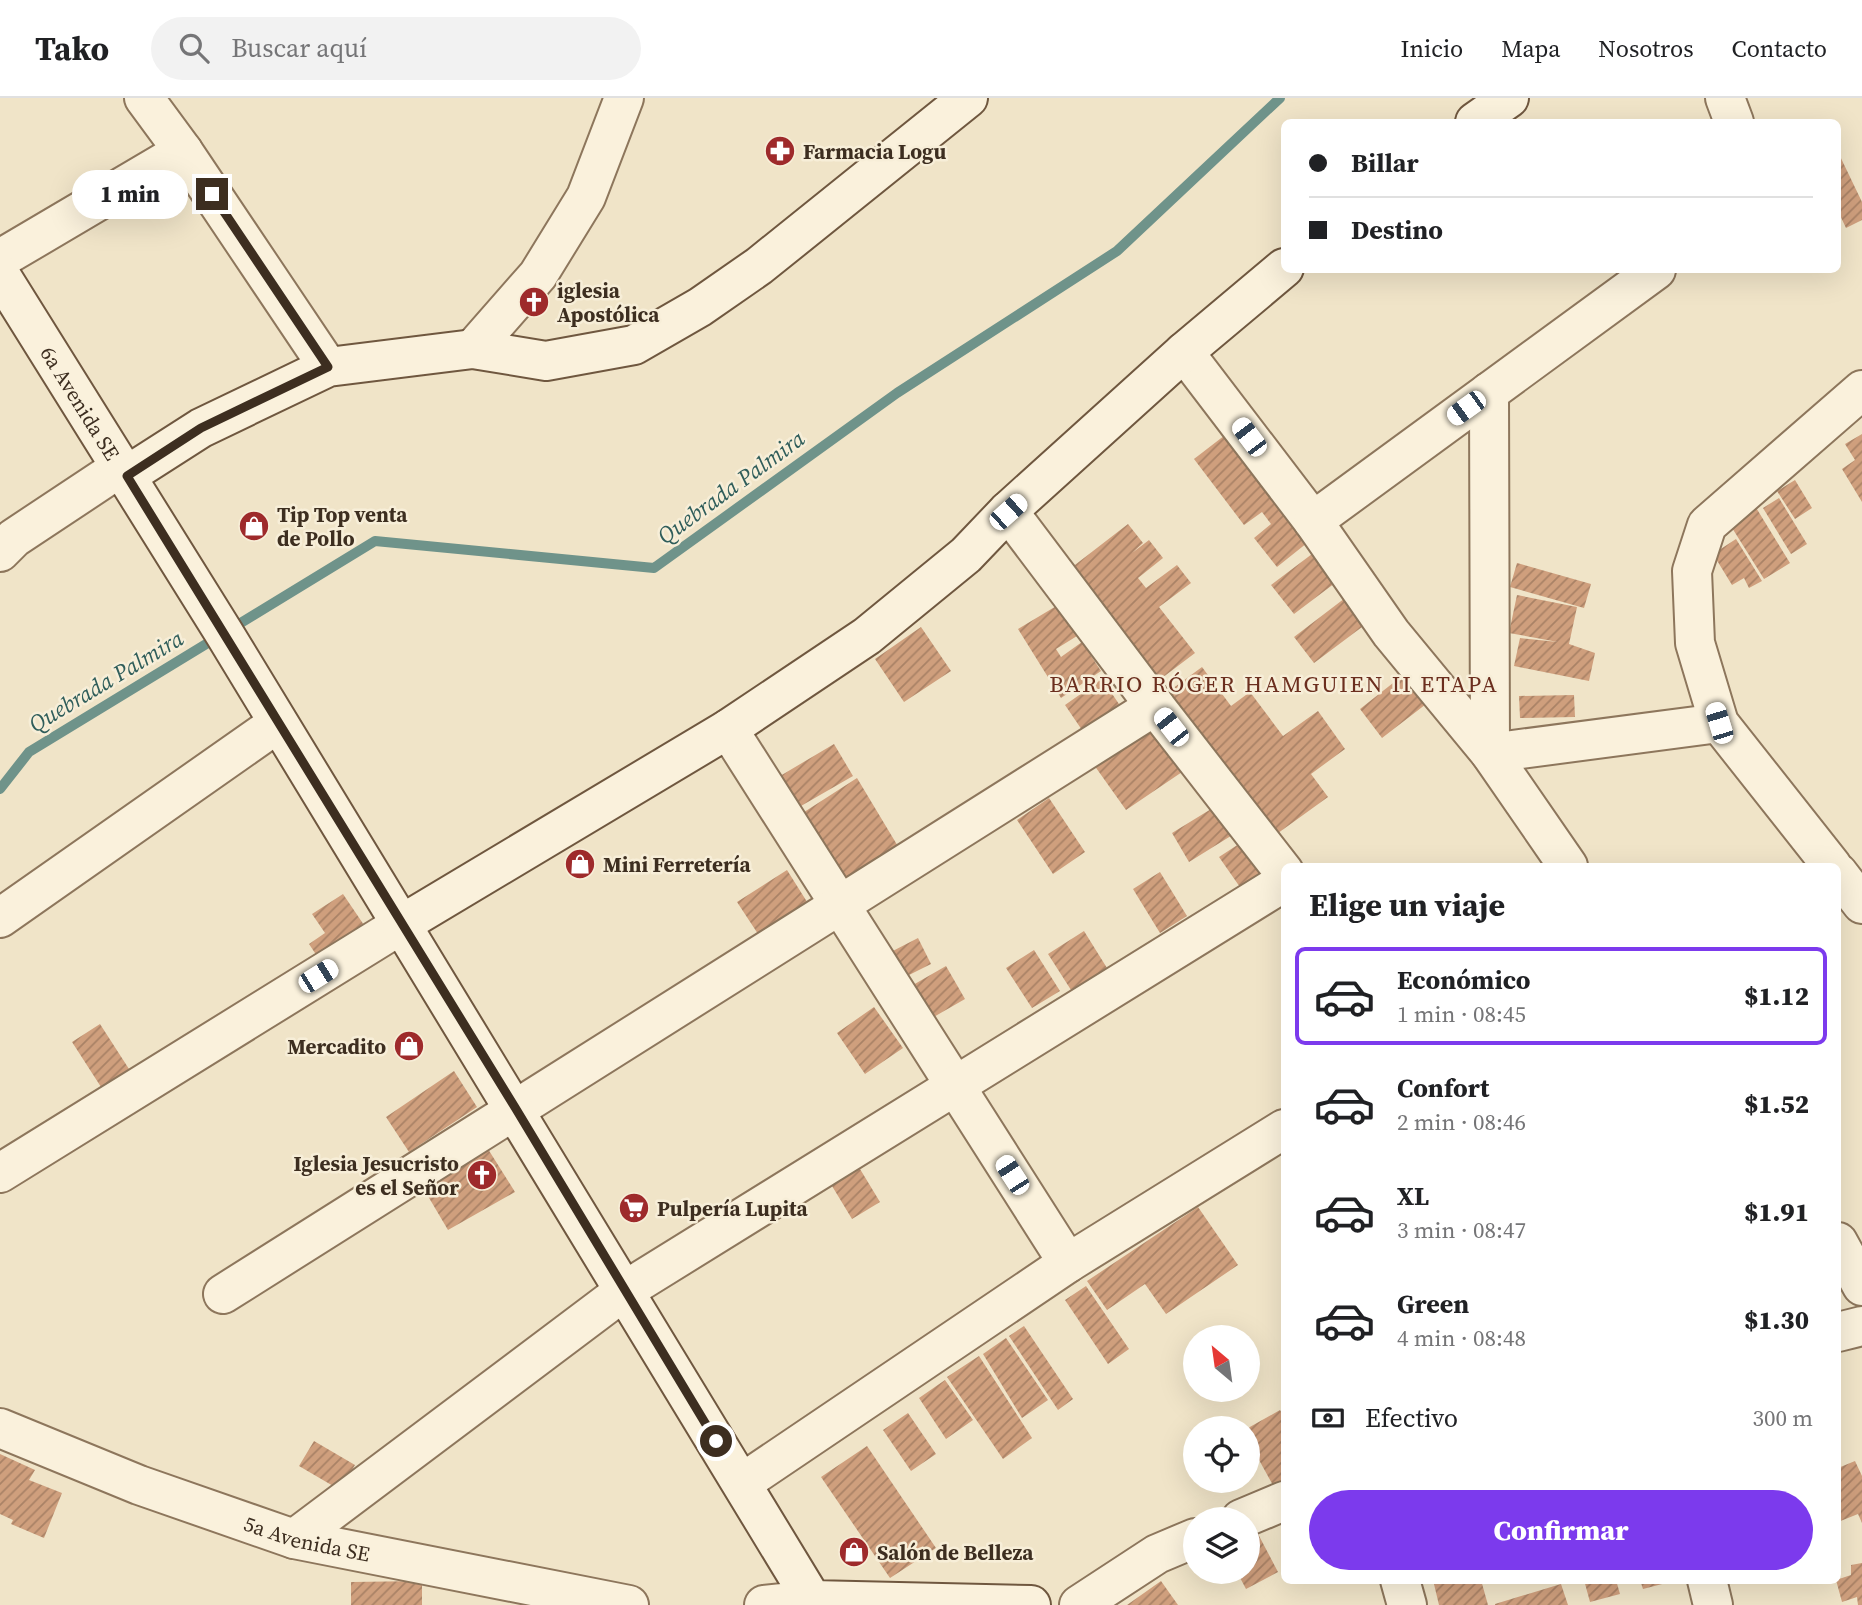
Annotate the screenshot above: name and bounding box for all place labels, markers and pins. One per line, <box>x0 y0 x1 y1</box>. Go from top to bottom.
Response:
pharmacy icon: Farmacia Logu <box>763 134 797 168</box>
place label: Farmacia Logu <box>803 137 946 166</box>
place label: iglesia Apostólica <box>557 276 660 329</box>
church icon: iglesia Apostólica <box>517 285 551 319</box>
place label: Tip Top venta de Pollo <box>277 500 408 553</box>
shop icon: Tip Top venta de Pollo <box>237 509 271 543</box>
shop icon: Mini Ferretería <box>563 847 597 881</box>
place label: Mini Ferretería <box>603 850 751 879</box>
shop icon: Mercadito <box>392 1029 426 1063</box>
place label: Mercadito <box>287 1032 386 1061</box>
place label: Iglesia Jesucristo es el Señor <box>293 1149 459 1202</box>
church icon: Iglesia Jesucristo es el Señor <box>465 1158 499 1192</box>
supermarket icon: Pulpería Lupita <box>617 1191 651 1225</box>
place label: Pulpería Lupita <box>657 1194 809 1223</box>
shop icon: Salón de Belleza <box>837 1535 871 1569</box>
place label: Salón de Belleza <box>877 1538 1034 1567</box>

